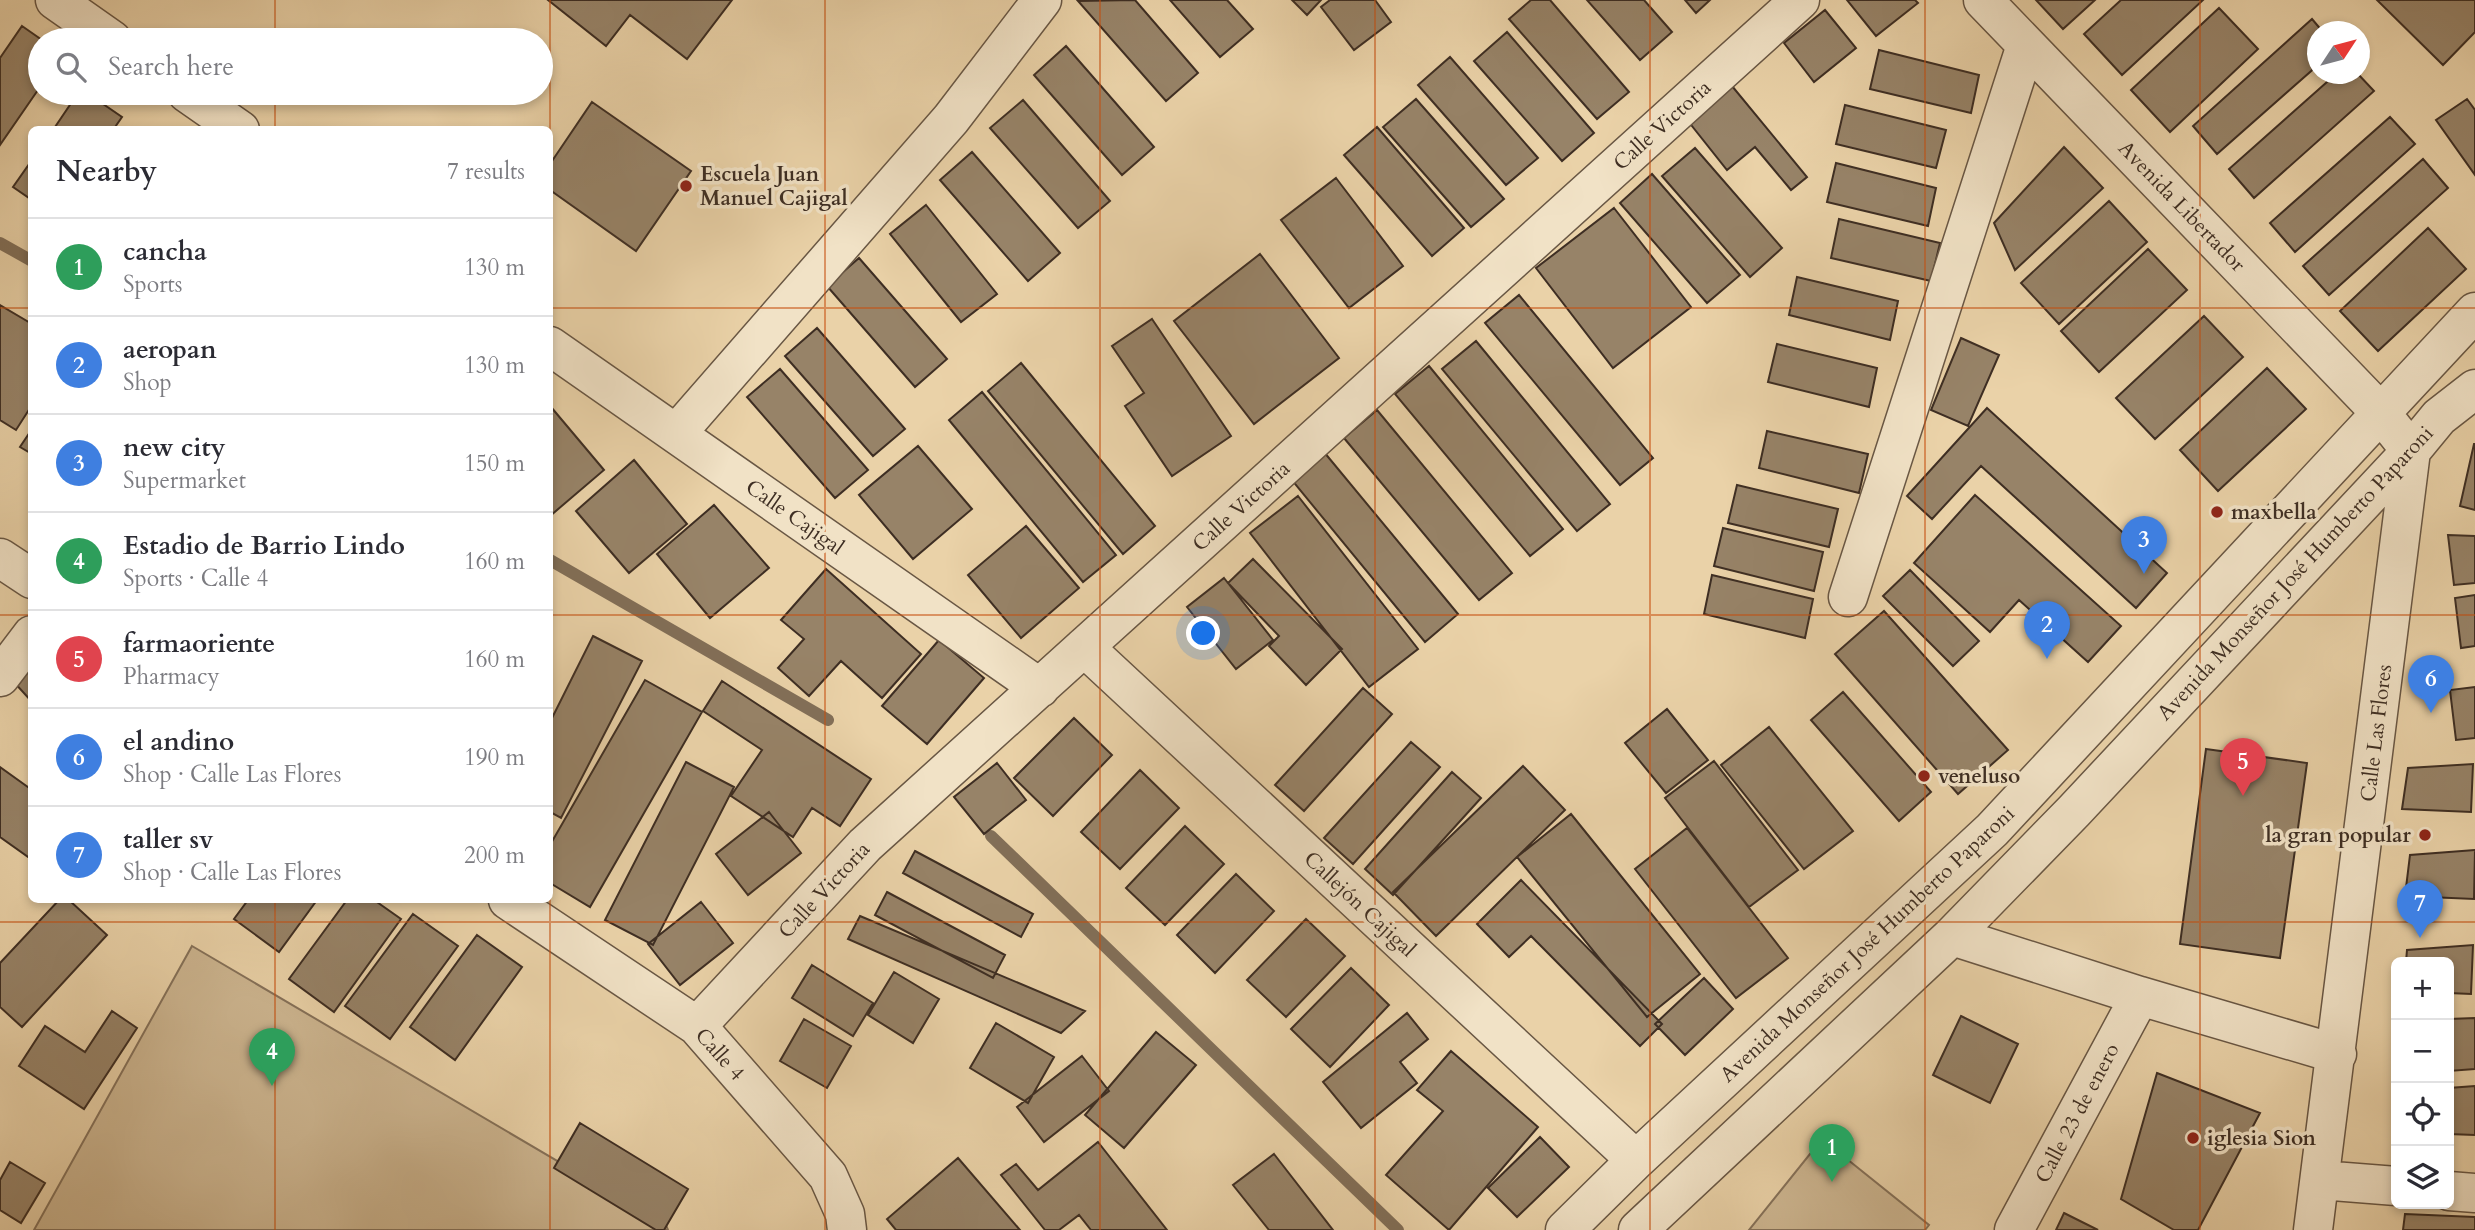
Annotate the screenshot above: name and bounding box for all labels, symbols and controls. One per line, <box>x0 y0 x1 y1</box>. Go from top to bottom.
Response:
north arrow <box>2307 21 2370 84</box>
search box <box>28 28 553 105</box>
icon: search <box>52 48 90 86</box>
text: Search here <box>108 49 234 84</box>
street label: Calle Victoria <box>1607 74 1718 177</box>
street label: Avenida Libertador <box>2112 134 2252 278</box>
text: Nearby <box>56 151 157 192</box>
text: 7 results <box>447 156 525 187</box>
place label: Escuela Juan Manuel Cajigal <box>700 160 848 213</box>
marker: Escuela Juan Manuel Cajigal <box>678 178 694 194</box>
text: cancha <box>123 234 207 269</box>
text: 1 <box>73 252 85 283</box>
text: 130 m <box>464 252 525 283</box>
text: Sports <box>123 269 183 300</box>
text: aeropan <box>123 332 217 367</box>
text: 2 <box>73 350 85 381</box>
text: 130 m <box>464 350 525 381</box>
text: Shop <box>123 367 172 398</box>
street label: Avenida Monseñor José Humberto Paparoni <box>2151 420 2440 727</box>
text: new city <box>123 430 226 465</box>
text: 3 <box>73 448 85 479</box>
text: 150 m <box>464 448 525 479</box>
street label: Calle Victoria <box>1186 455 1297 558</box>
text: Supermarket <box>123 465 246 496</box>
street label: Calle Cajigal <box>740 473 850 562</box>
place label: maxbella <box>2231 498 2317 527</box>
marker: maxbella <box>2209 504 2225 520</box>
pin: 3 <box>2121 516 2167 574</box>
text: Estadio de Barrio Lindo <box>123 528 405 563</box>
text: 4 <box>73 546 85 577</box>
text: 160 m <box>464 546 525 577</box>
text: Sports · Calle 4 <box>123 563 268 594</box>
pin: 2 <box>2024 601 2070 659</box>
your location <box>1186 616 1220 650</box>
text: farmaoriente <box>123 626 275 661</box>
text: 5 <box>73 644 85 675</box>
text: 160 m <box>464 644 525 675</box>
pin: 6 <box>2408 655 2454 713</box>
text: Pharmacy <box>123 661 220 692</box>
street label: Calle Las Flores <box>2354 663 2399 803</box>
text: el andino <box>123 724 234 759</box>
pin: 5 <box>2220 738 2266 796</box>
text: 6 <box>73 742 85 773</box>
text: 190 m <box>464 742 525 773</box>
text: Shop · Calle Las Flores <box>123 759 342 790</box>
place label: veneluso <box>1938 762 2020 791</box>
marker: veneluso <box>1916 768 1932 784</box>
street label: Avenida Monseñor José Humberto Paparoni <box>1714 800 2021 1089</box>
place label: la gran popular <box>2265 821 2412 850</box>
text: taller sv <box>123 822 213 857</box>
marker: la gran popular <box>2417 827 2433 843</box>
street label: Calle Victoria <box>772 836 877 945</box>
text: 7 <box>73 840 85 871</box>
text: 200 m <box>464 840 525 871</box>
street label: Callejón Cajigal <box>1297 845 1422 964</box>
text: Shop · Calle Las Flores <box>123 857 342 888</box>
pin: 7 <box>2397 880 2443 938</box>
map controls <box>2391 957 2454 1209</box>
button: + <box>2391 957 2454 1020</box>
button: − <box>2391 1020 2454 1083</box>
street label: Calle 4 <box>688 1022 751 1087</box>
pin: 4 <box>249 1028 295 1086</box>
street label: Calle 23 de enero <box>2028 1038 2127 1188</box>
button: locate <box>2391 1083 2454 1146</box>
pin: 1 <box>1809 1124 1855 1182</box>
place label: iglesia Sion <box>2207 1124 2316 1153</box>
marker: iglesia Sion <box>2185 1130 2201 1146</box>
button: layers <box>2391 1146 2454 1209</box>

